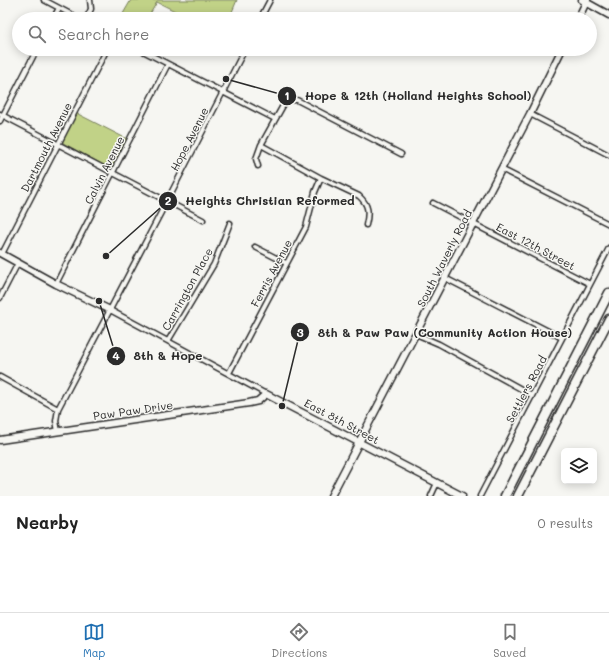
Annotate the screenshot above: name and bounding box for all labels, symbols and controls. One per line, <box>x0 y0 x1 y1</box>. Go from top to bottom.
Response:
search box <box>12 12 597 56</box>
icon: search <box>26 23 48 45</box>
text: Search here <box>58 24 149 44</box>
callout: Hope & 12th (Holland Heights School) <box>277 84 539 108</box>
text: 1 <box>284 87 290 103</box>
text: Hope & 12th (Holland Heights School) <box>305 87 531 103</box>
street label: Dartmouth Avenue <box>17 99 75 194</box>
street label: Hope Avenue <box>167 104 212 173</box>
street label: Calvin Avenue <box>80 133 128 207</box>
callout: Heights Christian Reformed <box>158 189 363 213</box>
text: 2 <box>165 192 172 208</box>
text: Heights Christian Reformed <box>185 192 355 208</box>
street label: South Waverly Road <box>413 207 475 309</box>
street label: East 12th Street <box>494 219 578 273</box>
street label: Ferris Avenue <box>247 237 295 309</box>
street label: Carrington Place <box>158 245 216 333</box>
callout: 8th & Paw Paw (Community Action House) <box>290 320 580 344</box>
text: 3 <box>296 324 304 340</box>
text: 8th & Paw Paw (Community Action House) <box>318 324 572 340</box>
callout: 8th & Hope <box>106 344 211 368</box>
text: 4 <box>112 347 120 363</box>
text: 8th & Hope <box>133 347 203 363</box>
street label: Settlers Road <box>502 353 550 425</box>
street label: East 8th Street <box>302 395 382 447</box>
street label: Paw Paw Drive <box>92 397 174 423</box>
map controls <box>561 448 597 484</box>
button: layers <box>561 448 597 484</box>
text: Nearby <box>16 511 78 533</box>
text: 0 results <box>538 514 593 531</box>
tab: Map <box>83 621 105 660</box>
tab: Directions <box>271 621 327 660</box>
tab: Saved <box>493 621 526 660</box>

